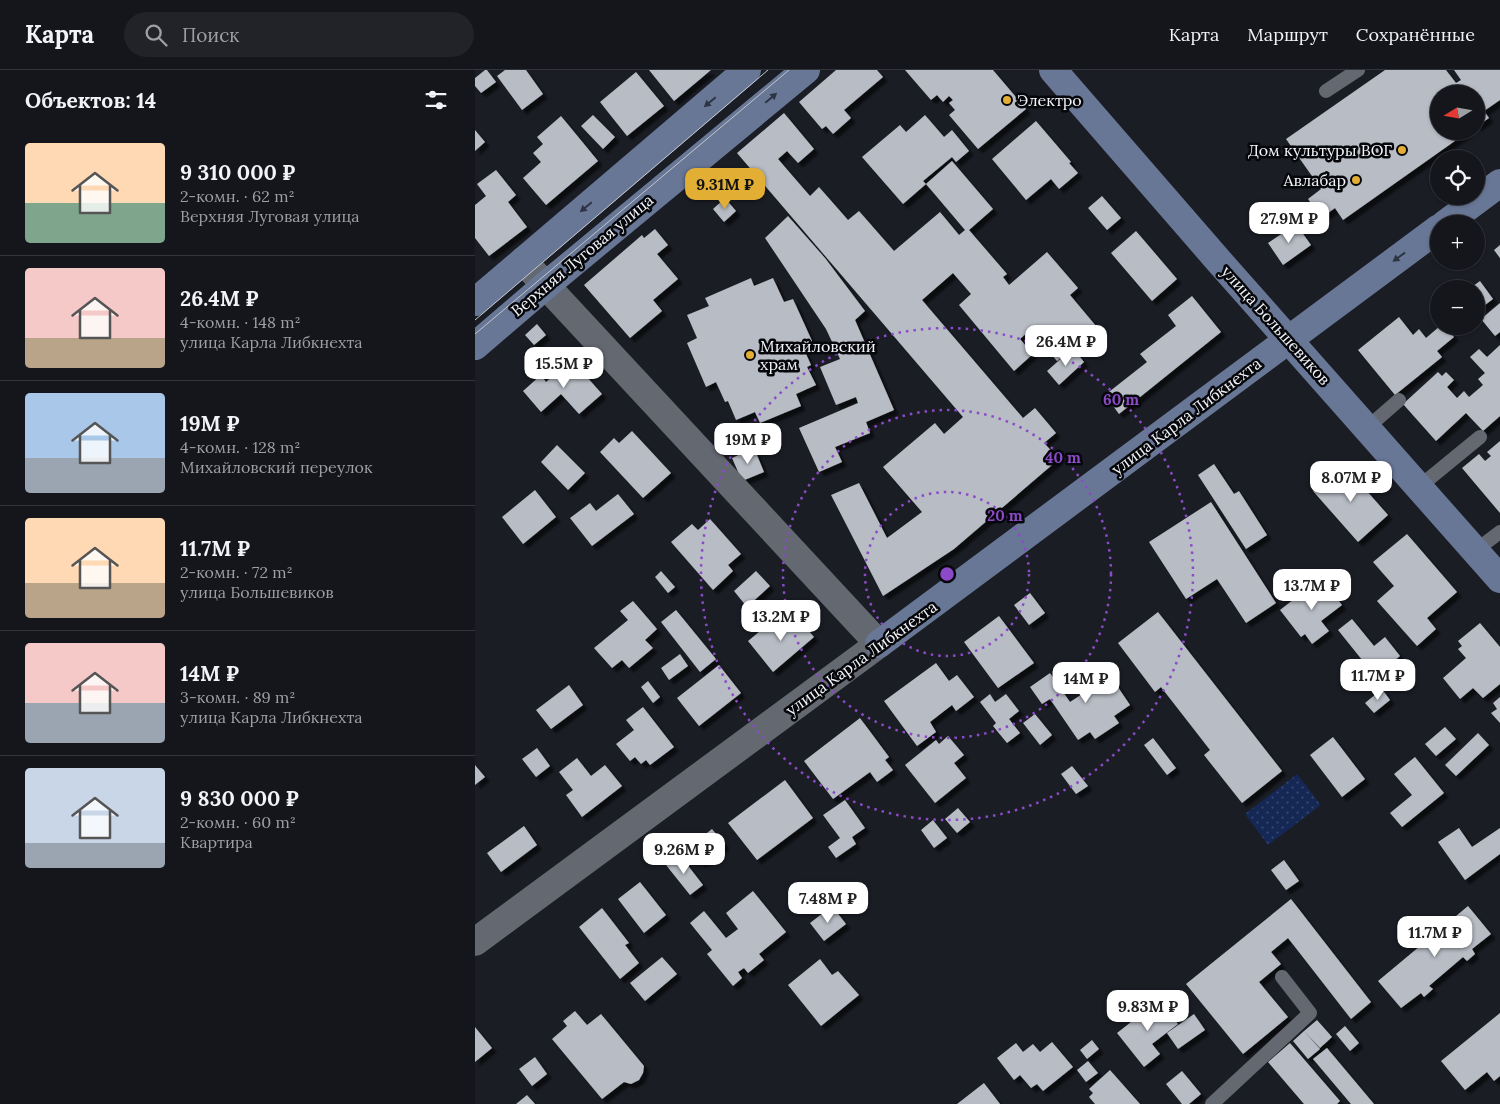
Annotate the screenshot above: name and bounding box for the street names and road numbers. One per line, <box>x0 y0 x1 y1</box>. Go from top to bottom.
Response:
street label: Верхняя Луговая улица <box>507 190 657 320</box>
street label: улица Большевиков <box>1217 261 1335 389</box>
street label: улица Карла Либкнехта <box>1107 353 1265 479</box>
street label: улица Карла Либкнехта <box>781 596 941 720</box>

